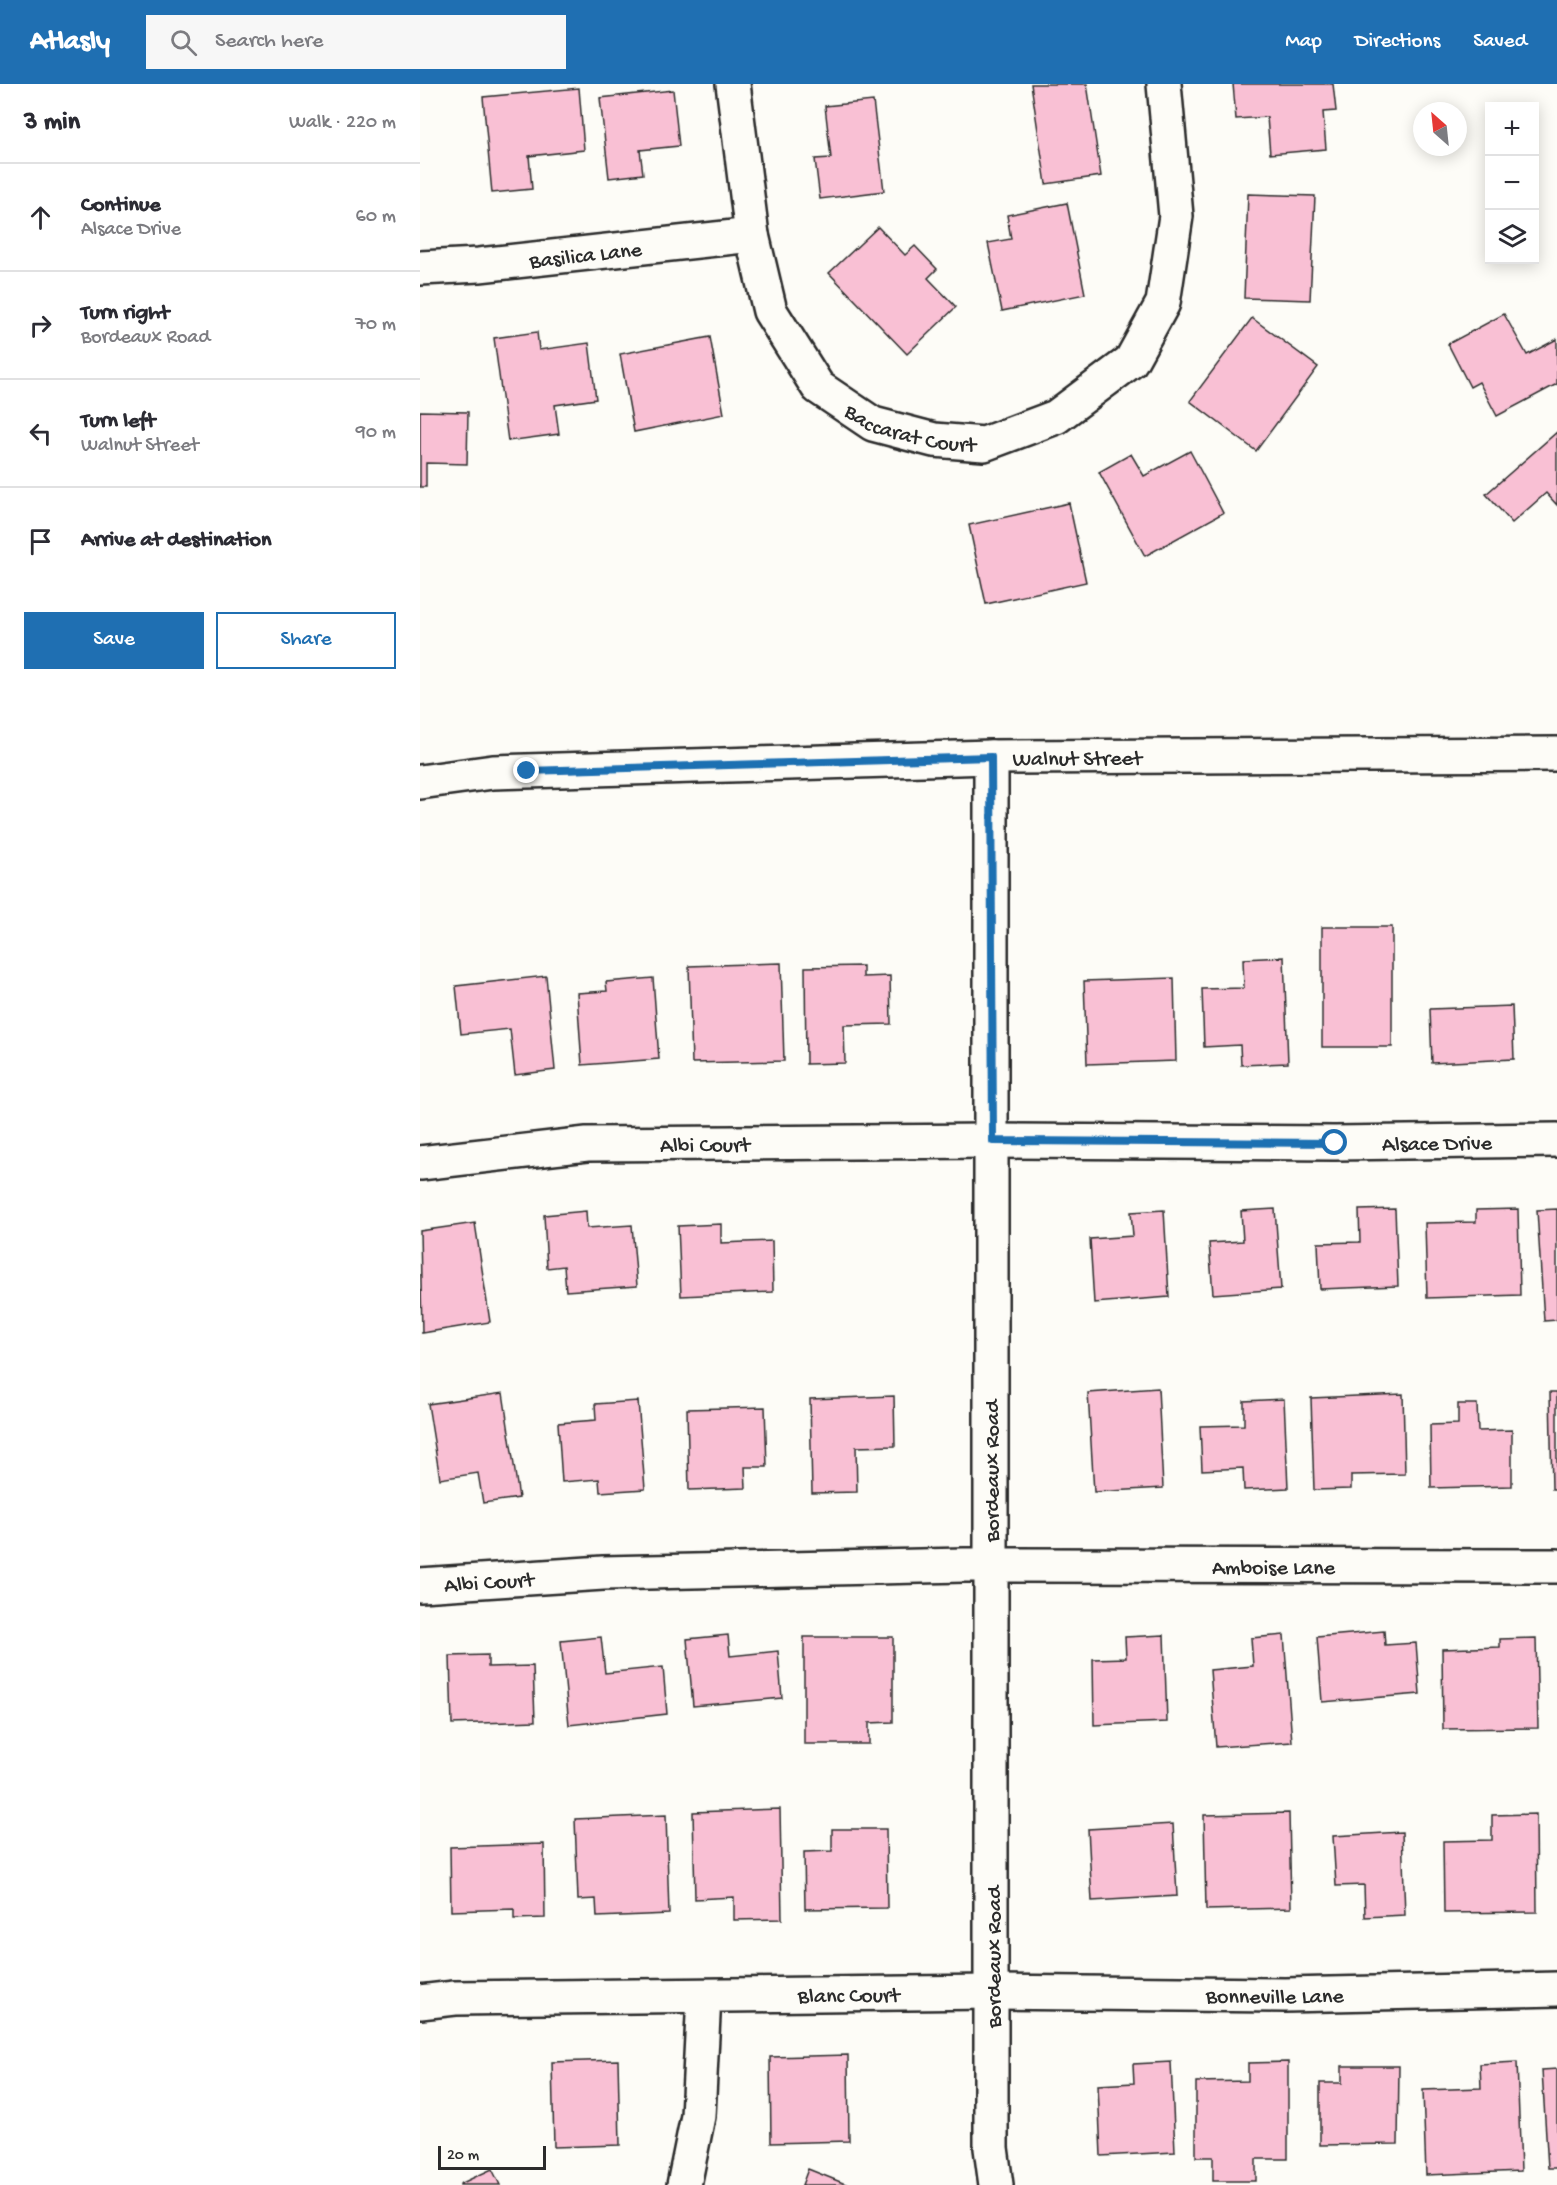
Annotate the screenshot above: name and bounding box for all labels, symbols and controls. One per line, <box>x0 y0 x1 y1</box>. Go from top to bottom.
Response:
search box <box>146 15 566 69</box>
text: Atlasly <box>30 26 110 59</box>
icon: search <box>167 26 200 59</box>
text: Search here <box>215 29 323 55</box>
text: Map <box>1285 30 1322 55</box>
text: Directions <box>1355 30 1440 55</box>
text: Saved <box>1473 30 1527 55</box>
north arrow <box>1413 102 1467 156</box>
map controls <box>1485 102 1539 264</box>
button: + <box>1485 102 1539 156</box>
text: 3 min <box>24 108 80 139</box>
text: Walk · 220 m <box>289 112 396 135</box>
button: − <box>1485 156 1539 210</box>
text: Continue <box>81 193 161 219</box>
icon: ahead <box>24 201 57 234</box>
text: 60 m <box>356 206 396 229</box>
button: layers <box>1485 210 1539 264</box>
text: Alsace Drive <box>81 219 181 242</box>
street label: Basilica Lane <box>527 238 644 277</box>
text: Turn right <box>81 301 169 327</box>
icon: right <box>24 309 57 342</box>
text: 70 m <box>355 314 396 337</box>
text: Bordeaux Road <box>81 327 210 350</box>
street label: Baccarat Court <box>838 399 979 460</box>
text: Turn left <box>81 409 155 435</box>
icon: left <box>24 417 57 450</box>
text: 90 m <box>356 422 396 445</box>
text: Walnut Street <box>81 435 199 458</box>
icon: arrive <box>24 525 57 558</box>
text: Arrive at destination <box>81 528 271 554</box>
button: Save <box>24 612 204 669</box>
button: Share <box>216 612 396 669</box>
street label: Walnut Street <box>1012 747 1144 774</box>
route end <box>513 757 539 783</box>
route start <box>1321 1129 1347 1155</box>
street label: Alsace Drive <box>1382 1132 1493 1159</box>
street label: Albi Court <box>660 1134 752 1160</box>
street label: Bordeaux Road <box>981 1398 1007 1543</box>
street label: Amboise Lane <box>1212 1556 1336 1583</box>
street label: Albi Court <box>443 1568 537 1600</box>
street label: Bordeaux Road <box>983 1884 1009 2029</box>
street label: Blanc Court <box>797 1984 902 2011</box>
street label: Bonneville Lane <box>1205 1985 1345 2012</box>
scale bar <box>438 2143 546 2170</box>
text: 20 m <box>447 2147 479 2166</box>

